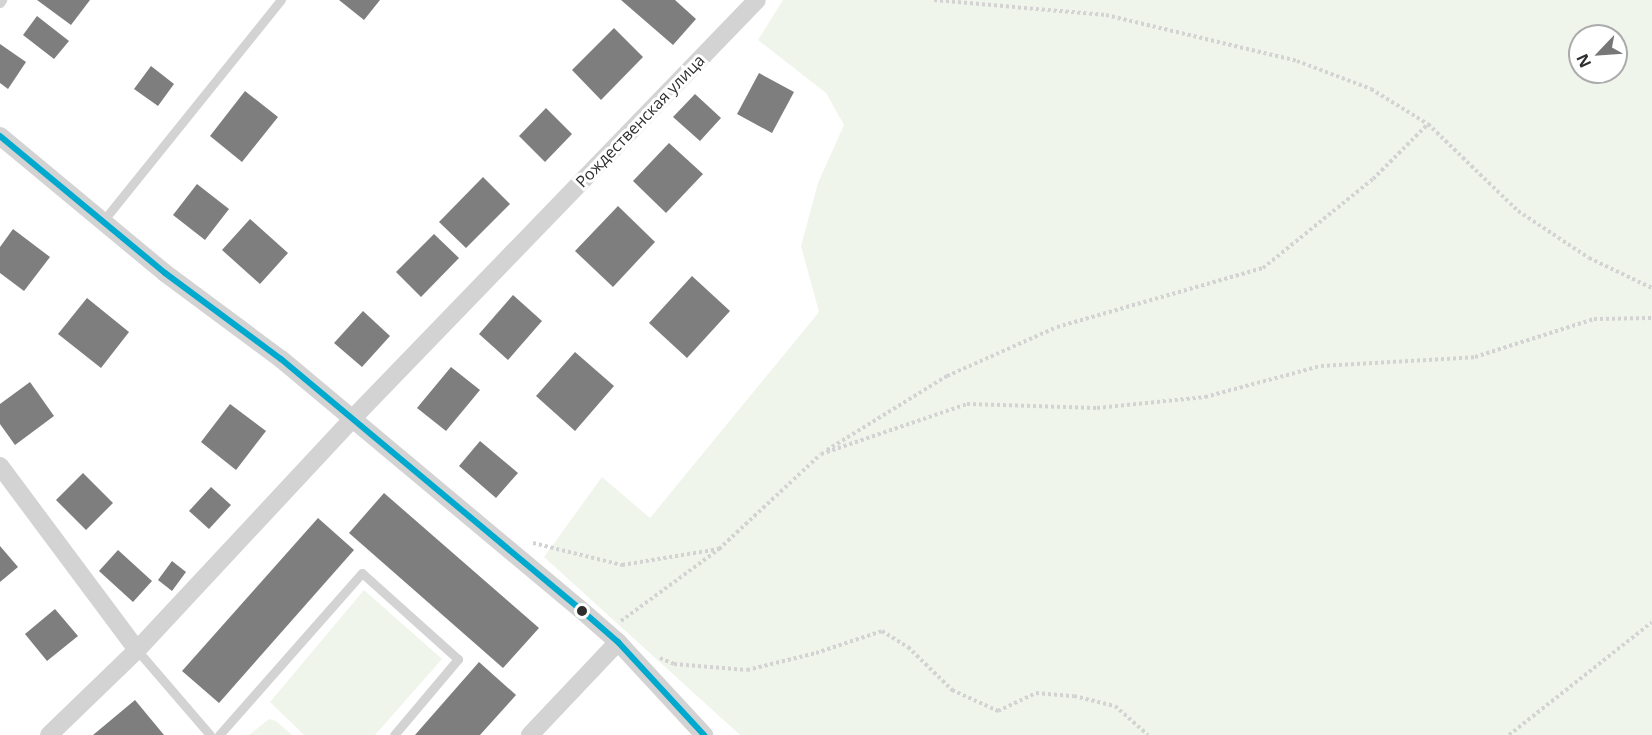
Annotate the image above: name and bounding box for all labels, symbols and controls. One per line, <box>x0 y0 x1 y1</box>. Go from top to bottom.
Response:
north arrow <box>1568 24 1628 84</box>
text: N <box>1571 50 1596 71</box>
street label: Рождественская улица <box>572 51 708 191</box>
unlabelled marker <box>576 605 588 617</box>

